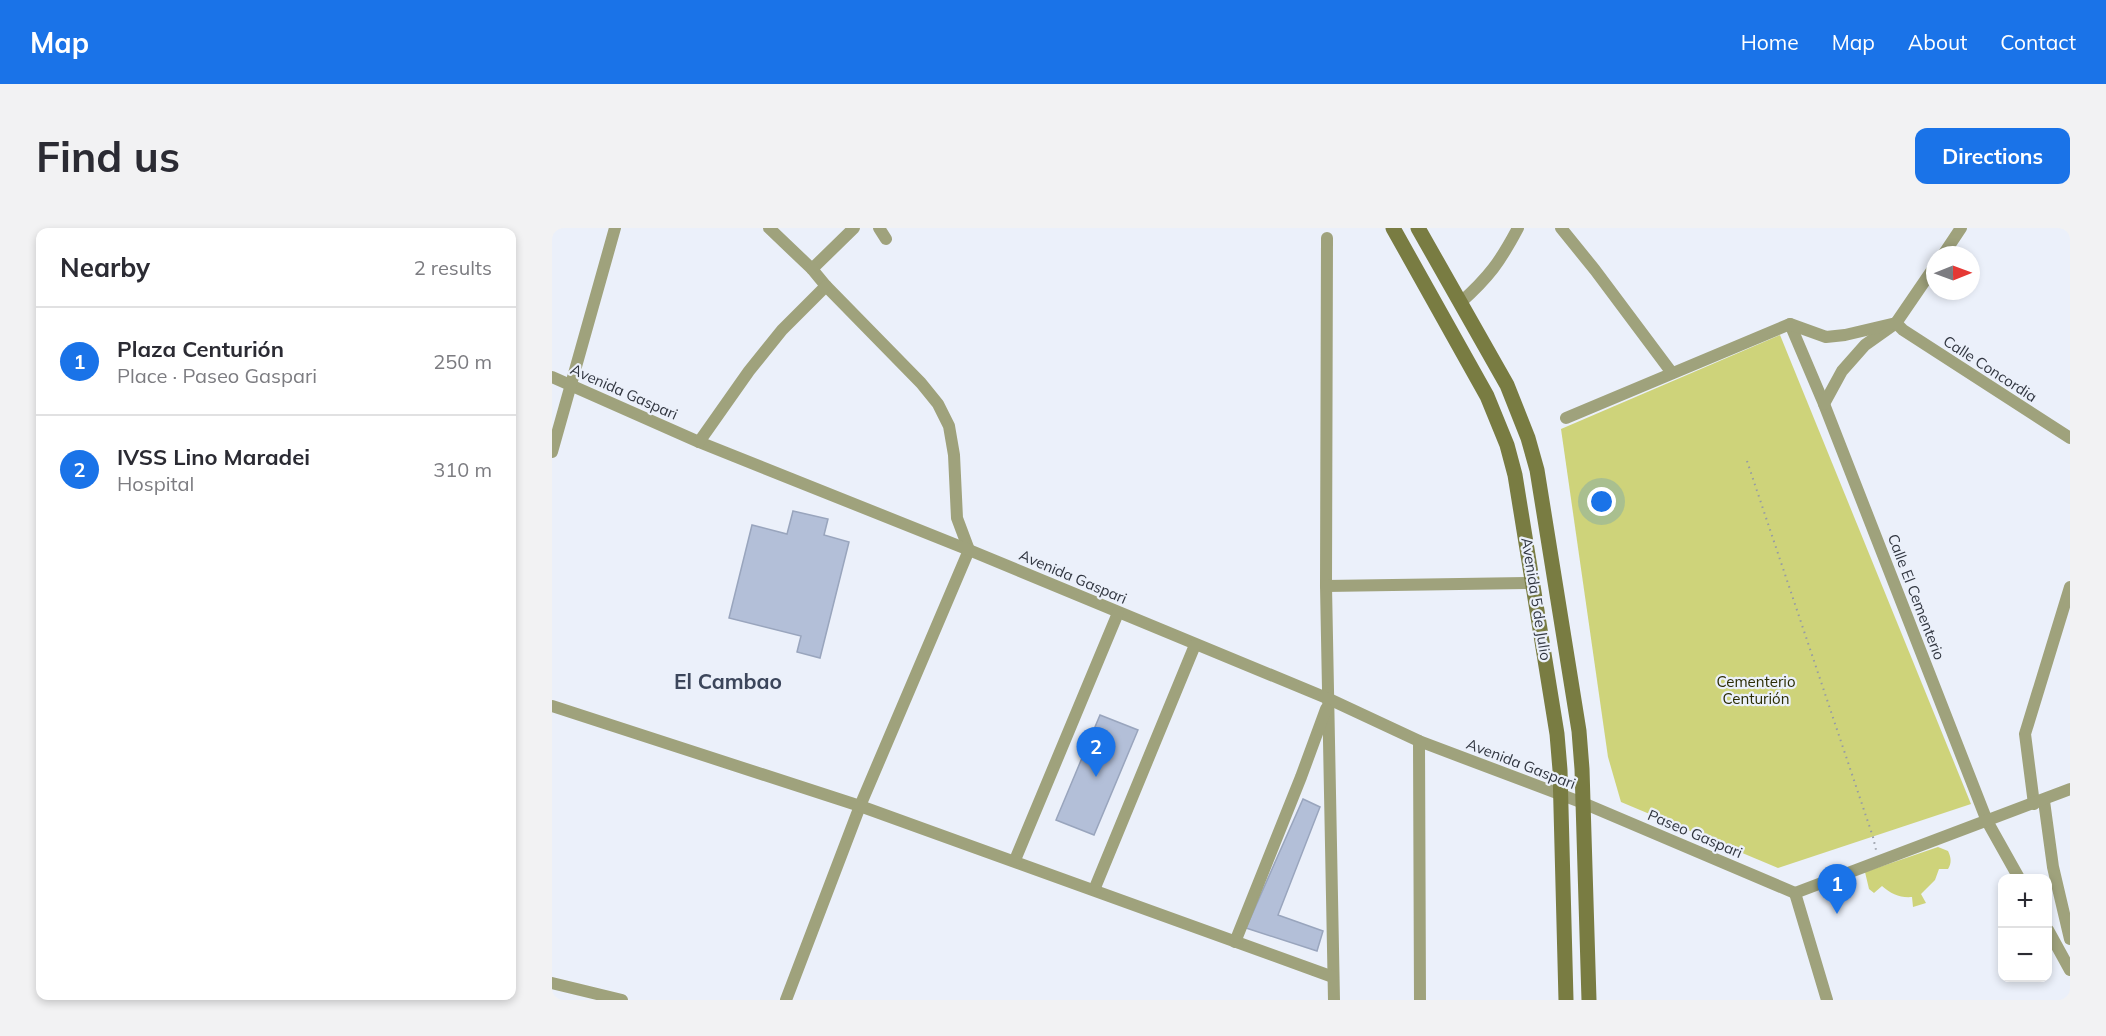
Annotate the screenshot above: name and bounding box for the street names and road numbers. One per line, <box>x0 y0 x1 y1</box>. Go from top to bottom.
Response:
street label: Calle Concordia <box>1940 331 2041 406</box>
street label: Avenida Gaspari <box>568 359 681 424</box>
street label: Calle El Cementerio <box>1884 531 1949 663</box>
street label: Avenida 5 de Julio <box>1517 536 1556 662</box>
street label: Avenida Gaspari <box>1016 545 1130 608</box>
street label: Avenida Gaspari <box>1464 734 1578 793</box>
street label: Paseo Gaspari <box>1645 805 1745 862</box>

